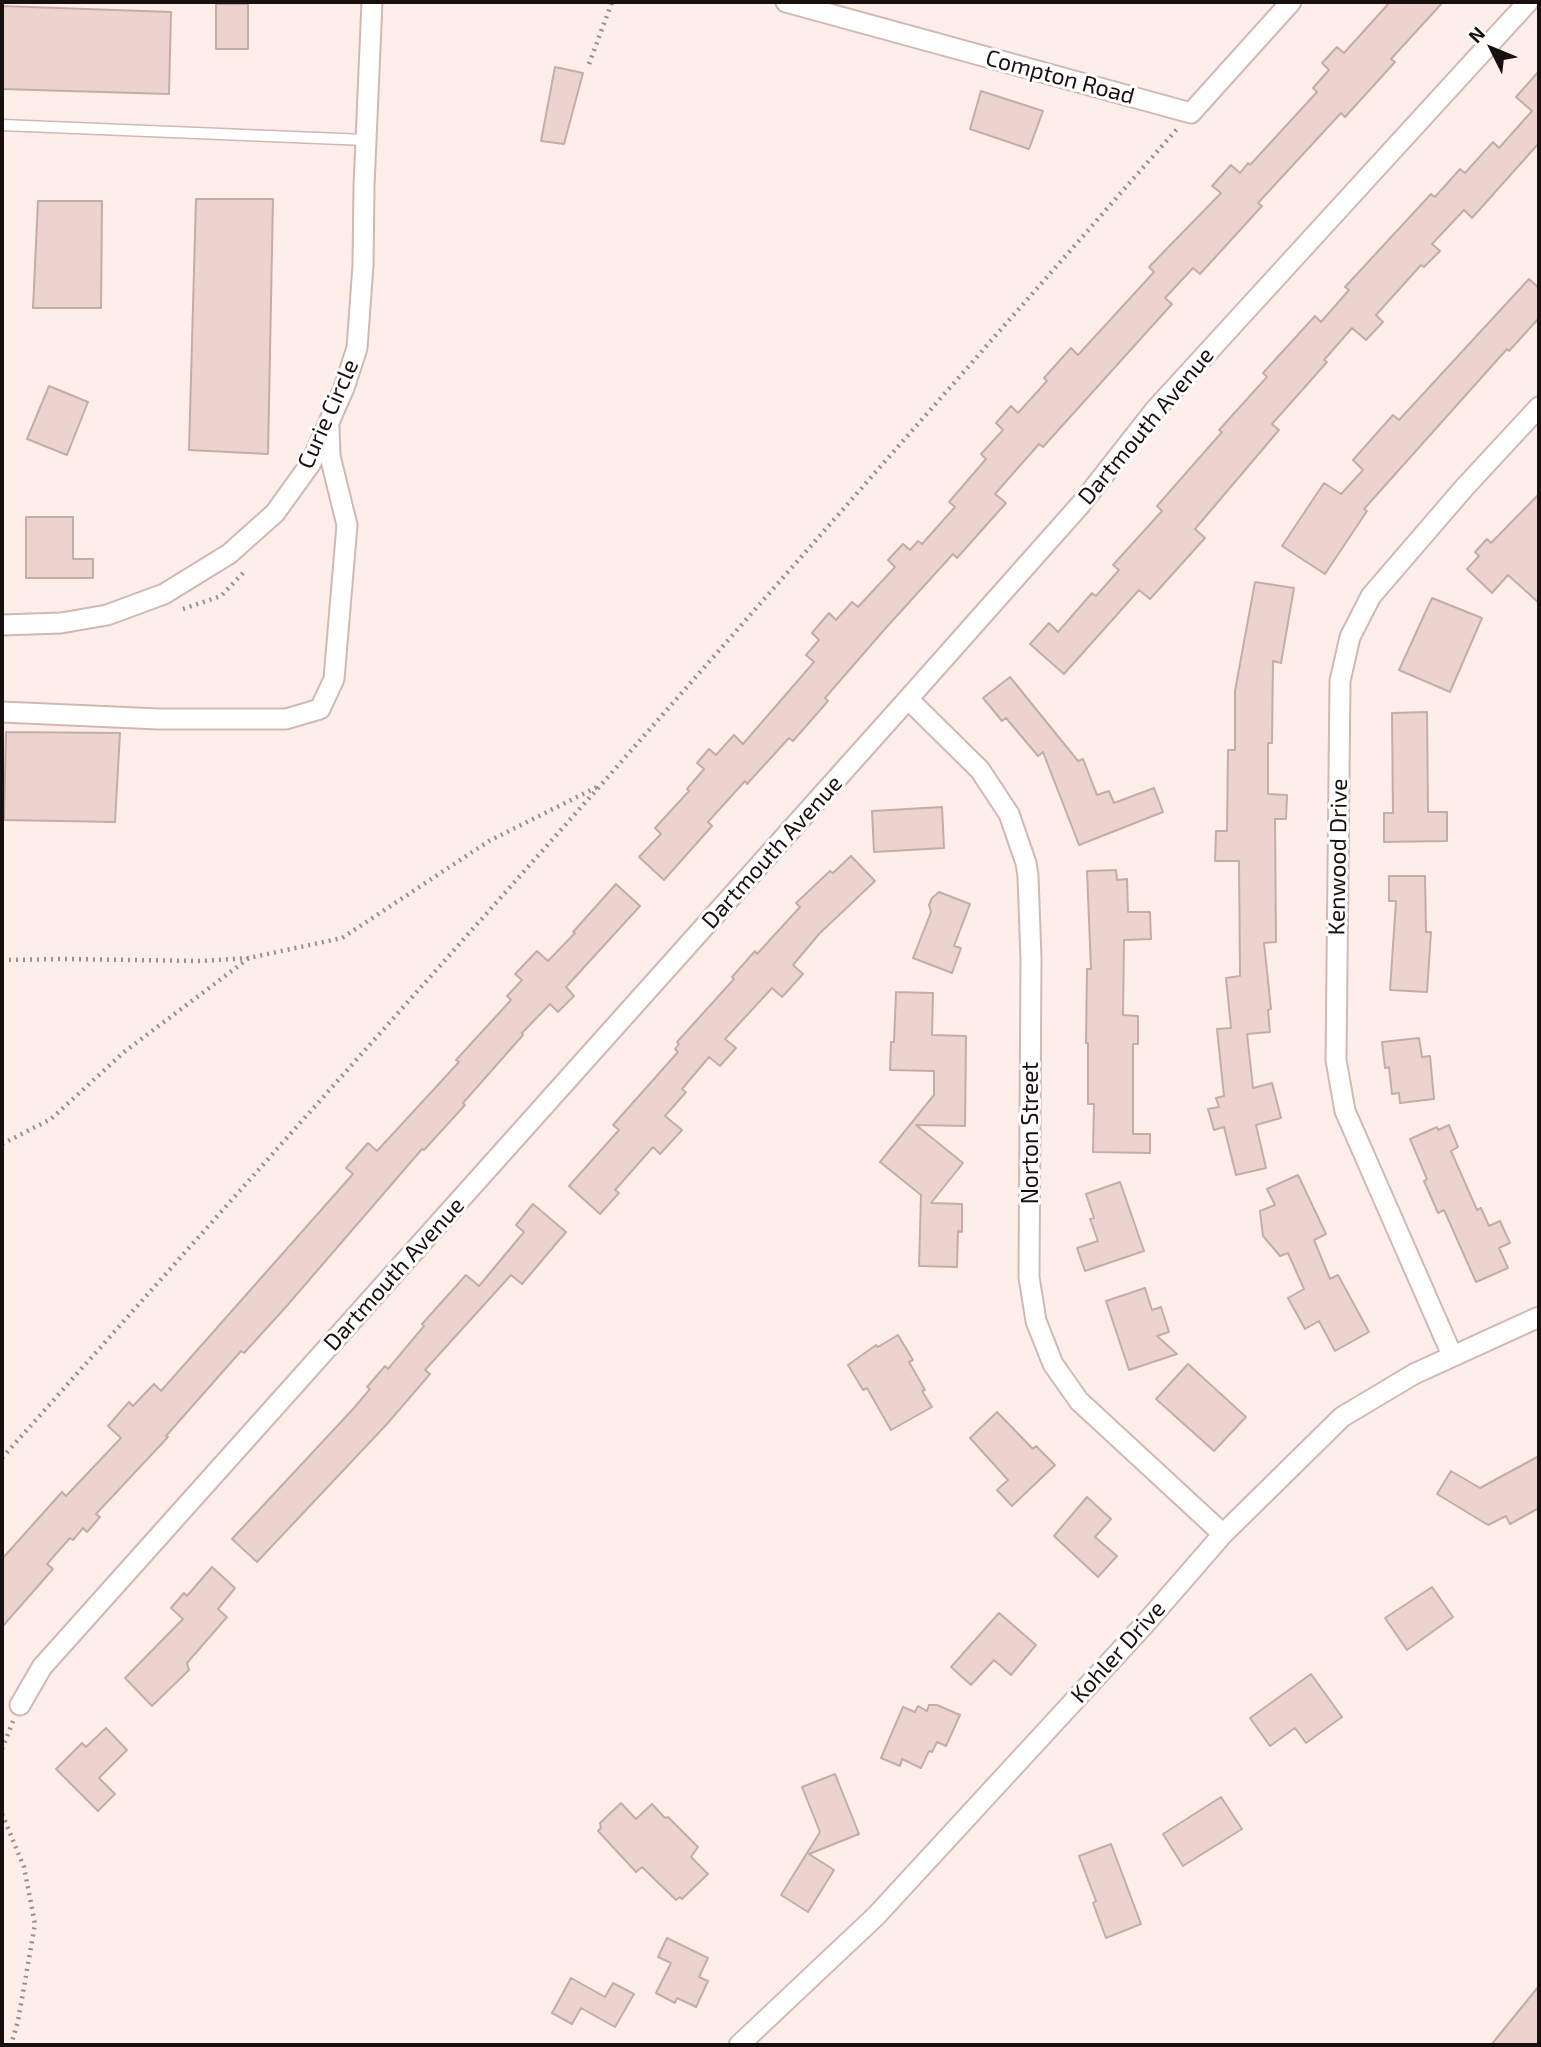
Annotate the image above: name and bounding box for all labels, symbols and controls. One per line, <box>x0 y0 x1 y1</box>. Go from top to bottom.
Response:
north arrow <box>1457 14 1527 84</box>
text: N <box>1463 21 1489 47</box>
street label: Compton Road <box>983 44 1137 110</box>
street label: Dartmouth Avenue <box>1072 342 1220 510</box>
street label: Curie Circle <box>292 355 364 473</box>
street label: Dartmouth Avenue <box>696 770 848 934</box>
street label: Kenwood Drive <box>1323 778 1353 936</box>
street label: Norton Street <box>1016 1062 1044 1204</box>
street label: Dartmouth Avenue <box>318 1192 470 1356</box>
street label: Kohler Drive <box>1065 1595 1171 1709</box>

